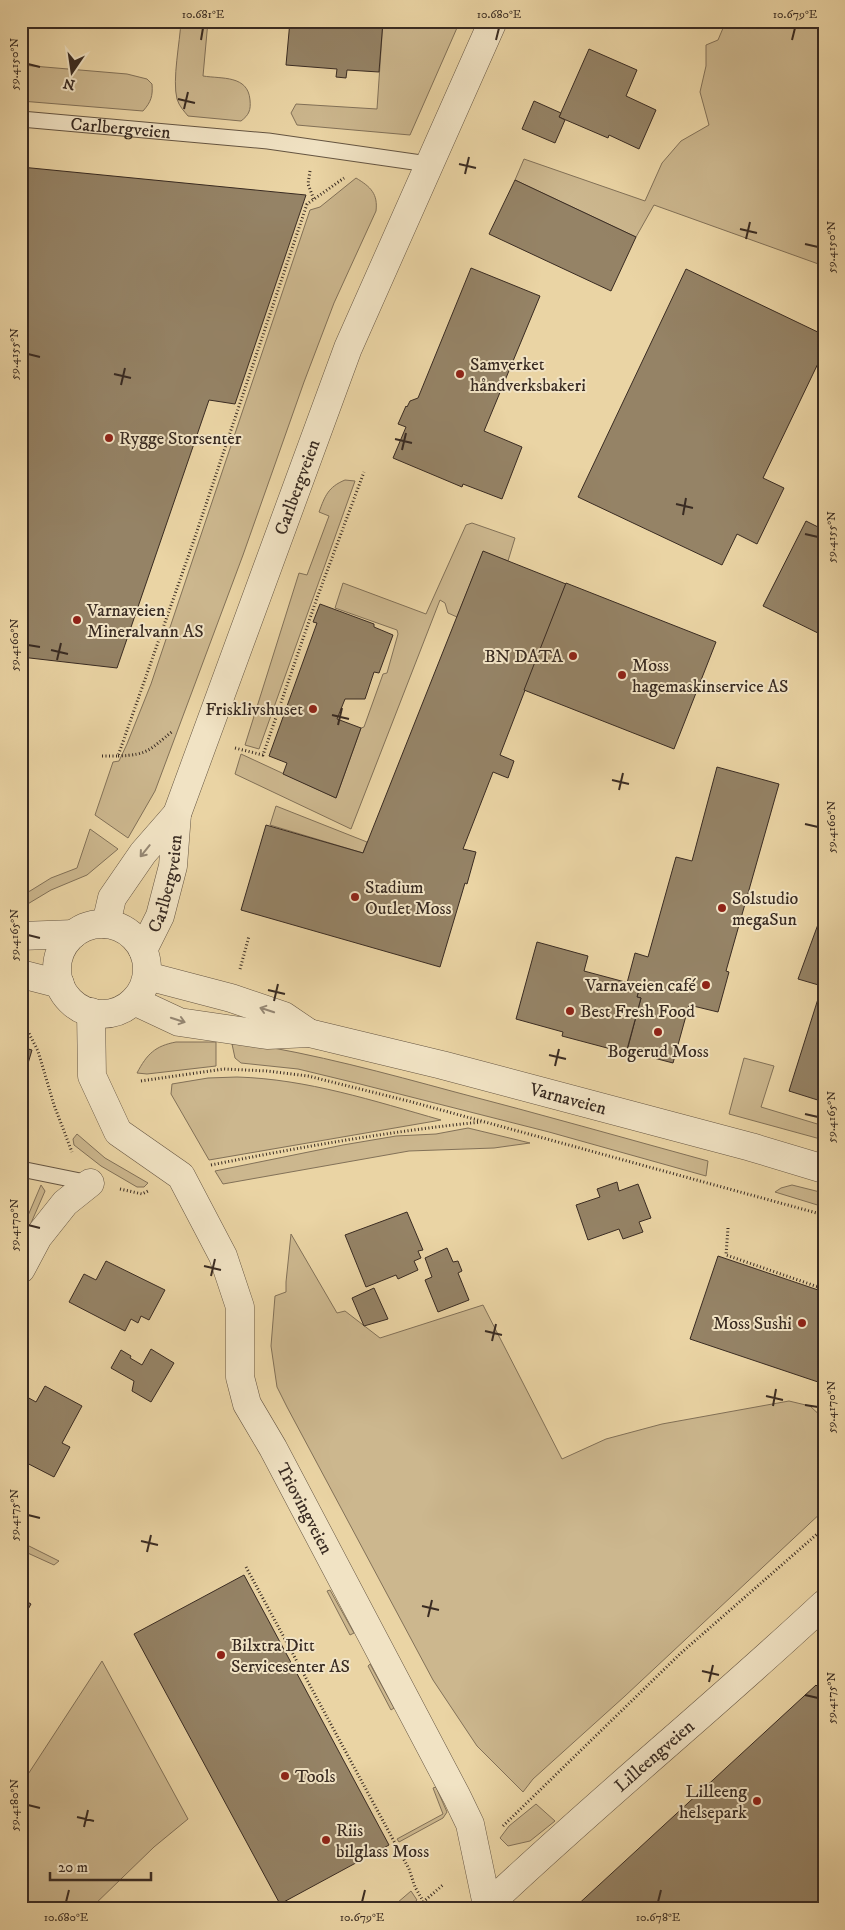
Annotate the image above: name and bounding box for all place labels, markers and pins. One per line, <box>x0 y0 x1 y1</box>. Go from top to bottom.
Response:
place label: Samverket håndverksbakeri <box>470 354 586 397</box>
marker: Samverket håndverksbakeri <box>454 368 466 380</box>
place label: Rygge Storsenter <box>119 428 242 450</box>
marker: Rygge Storsenter <box>103 432 115 444</box>
place label: Varnaveien Mineralvann AS <box>86 600 204 643</box>
marker: Varnaveien Mineralvann AS <box>71 614 83 626</box>
place label: BN DATA <box>484 646 564 668</box>
marker: BN DATA <box>567 650 579 662</box>
place label: Moss hagemaskinservice AS <box>632 655 788 698</box>
marker: Moss hagemaskinservice AS <box>616 669 628 681</box>
place label: Frisklivshuset <box>205 699 303 721</box>
marker: Frisklivshuset <box>307 703 319 715</box>
place label: Stadium Outlet Moss <box>365 877 452 920</box>
place label: Solstudio megaSun <box>732 888 799 931</box>
marker: Stadium Outlet Moss <box>349 891 361 903</box>
marker: Solstudio megaSun <box>716 902 728 914</box>
place label: Varnaveien café <box>584 975 697 997</box>
marker: Varnaveien café <box>700 979 712 991</box>
place label: Best Fresh Food <box>580 1001 695 1023</box>
marker: Best Fresh Food <box>564 1005 576 1017</box>
marker: Bogerud Moss <box>652 1026 664 1038</box>
place label: Bogerud Moss <box>607 1041 709 1063</box>
place label: Moss Sushi <box>713 1313 792 1335</box>
marker: Moss Sushi <box>796 1317 808 1329</box>
place label: Bilxtra Ditt Servicesenter AS <box>231 1635 350 1678</box>
marker: Bilxtra Ditt Servicesenter AS <box>215 1649 227 1661</box>
place label: Tools <box>295 1766 336 1788</box>
marker: Tools <box>279 1770 291 1782</box>
place label: Lilleeng helsepark <box>679 1781 747 1824</box>
marker: Lilleeng helsepark <box>751 1795 763 1807</box>
place label: Riis bilglass Moss <box>336 1820 429 1863</box>
marker: Riis bilglass Moss <box>320 1834 332 1846</box>

